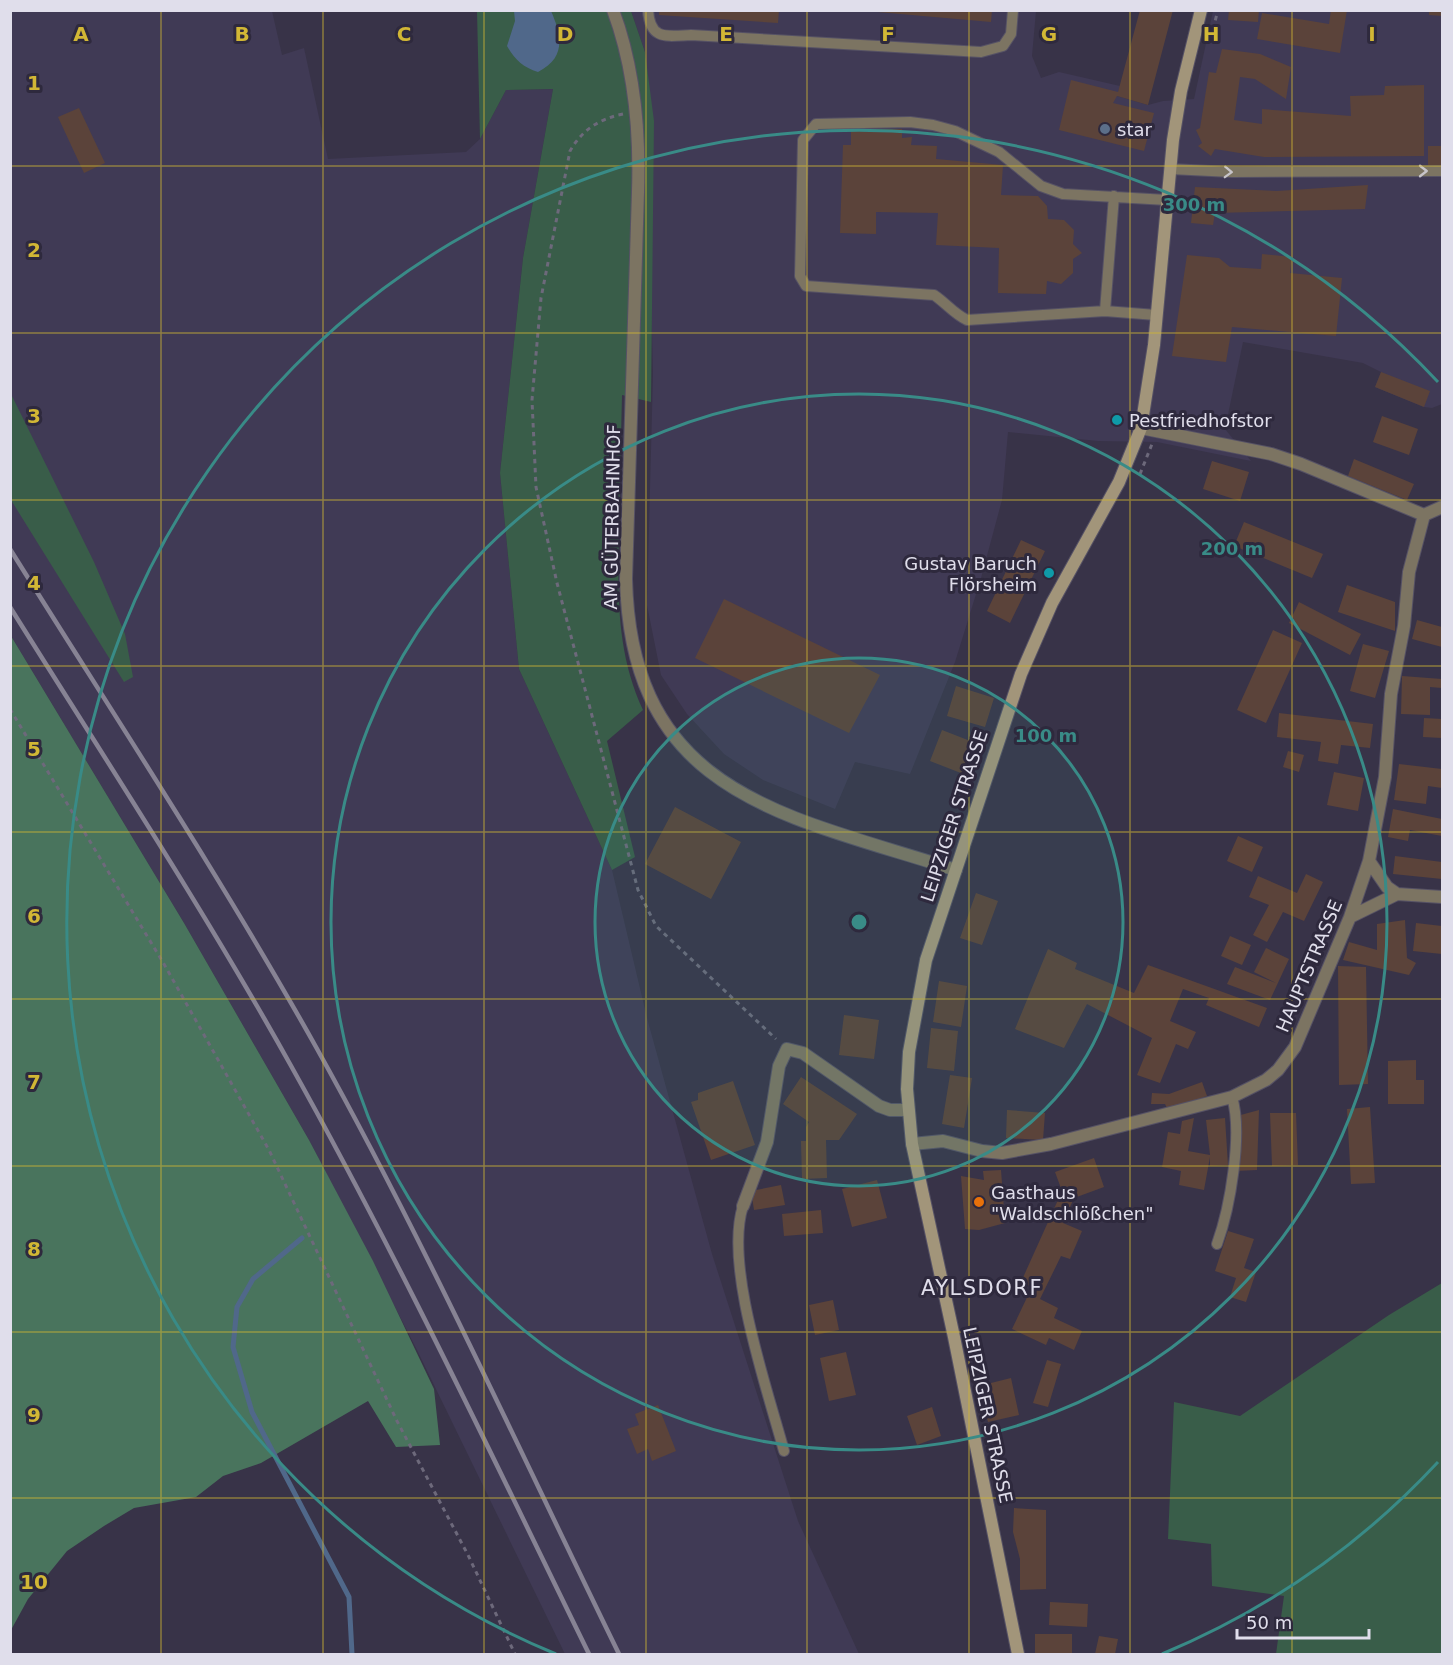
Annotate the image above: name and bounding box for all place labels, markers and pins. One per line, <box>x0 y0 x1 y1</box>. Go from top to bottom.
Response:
place label: star <box>1117 119 1152 140</box>
marker: star <box>1098 122 1112 136</box>
place label: Pestfriedhofstor <box>1129 410 1272 431</box>
marker: Pestfriedhofstor <box>1110 413 1124 427</box>
place label: Gustav Baruch Flörsheim <box>904 553 1037 595</box>
marker: Gustav Baruch Flörsheim <box>1042 566 1056 580</box>
centre of rings <box>849 912 869 932</box>
place label: Gasthaus "Waldschlößchen" <box>991 1182 1153 1224</box>
marker: Gasthaus "Waldschlößchen" <box>972 1195 986 1209</box>

